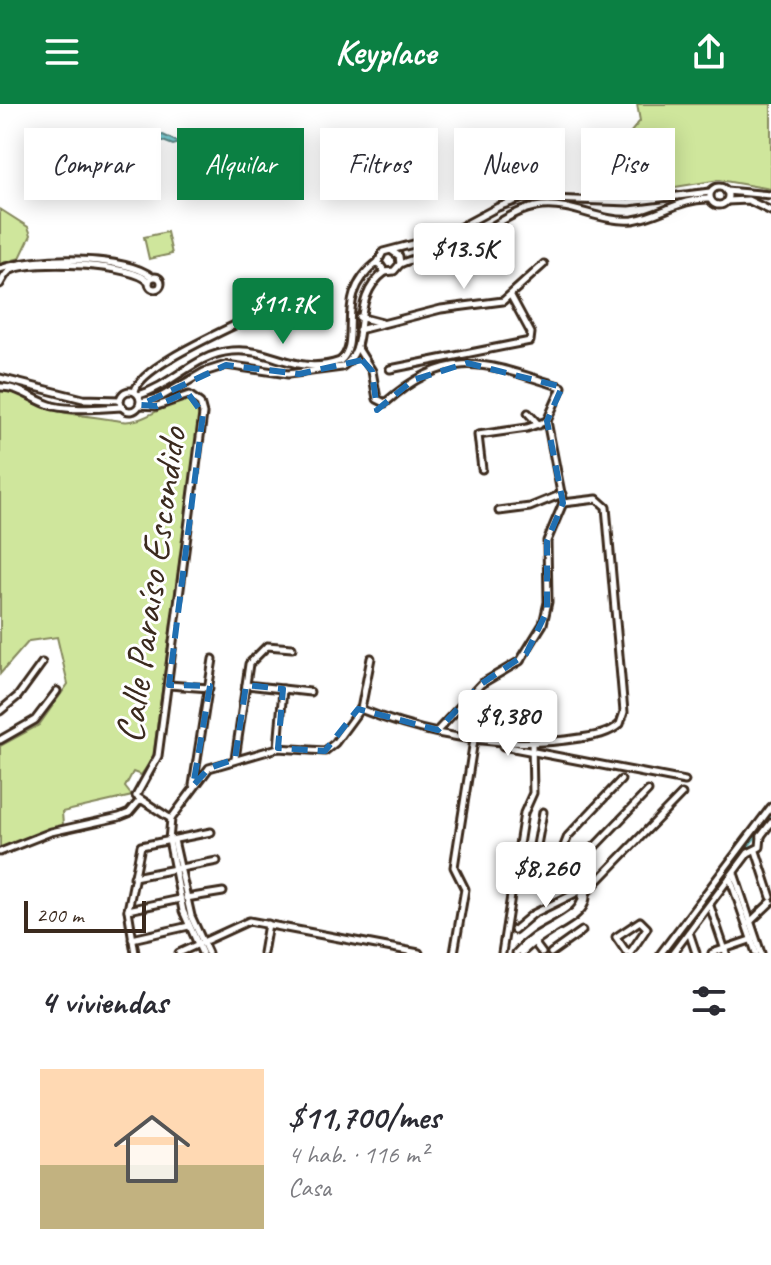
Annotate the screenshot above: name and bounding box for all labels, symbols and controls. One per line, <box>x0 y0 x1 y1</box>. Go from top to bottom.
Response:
text: Keyplace <box>335 29 436 75</box>
icon: menu <box>40 30 84 74</box>
icon: share <box>687 30 731 74</box>
chip: Comprar <box>24 128 161 200</box>
chip: Alquilar <box>177 128 304 200</box>
chip: Filtros <box>320 128 438 200</box>
chip: Nuevo <box>454 128 565 200</box>
chip: Piso <box>581 128 675 200</box>
pin: $13.5K <box>399 223 529 291</box>
text: $13.5K <box>432 232 496 265</box>
pin: $11.7K <box>218 278 348 346</box>
text: $11.7K <box>250 287 316 320</box>
street label: Calle Paraíso Escondido <box>104 423 198 746</box>
pin: $9,380 <box>443 690 573 758</box>
text: $9,380 <box>476 699 540 732</box>
pin: $8,260 <box>481 842 611 910</box>
text: $8,260 <box>514 851 578 884</box>
scale bar <box>24 897 146 933</box>
text: 200 m <box>36 901 83 929</box>
icon: filters <box>687 979 731 1023</box>
text: 4 viviendas <box>40 980 167 1023</box>
text: $11,700/mes <box>288 1095 440 1138</box>
icon: home <box>104 1101 200 1197</box>
text: 4 hab. · 116 m² <box>288 1138 428 1171</box>
text: Casa <box>288 1171 331 1204</box>

